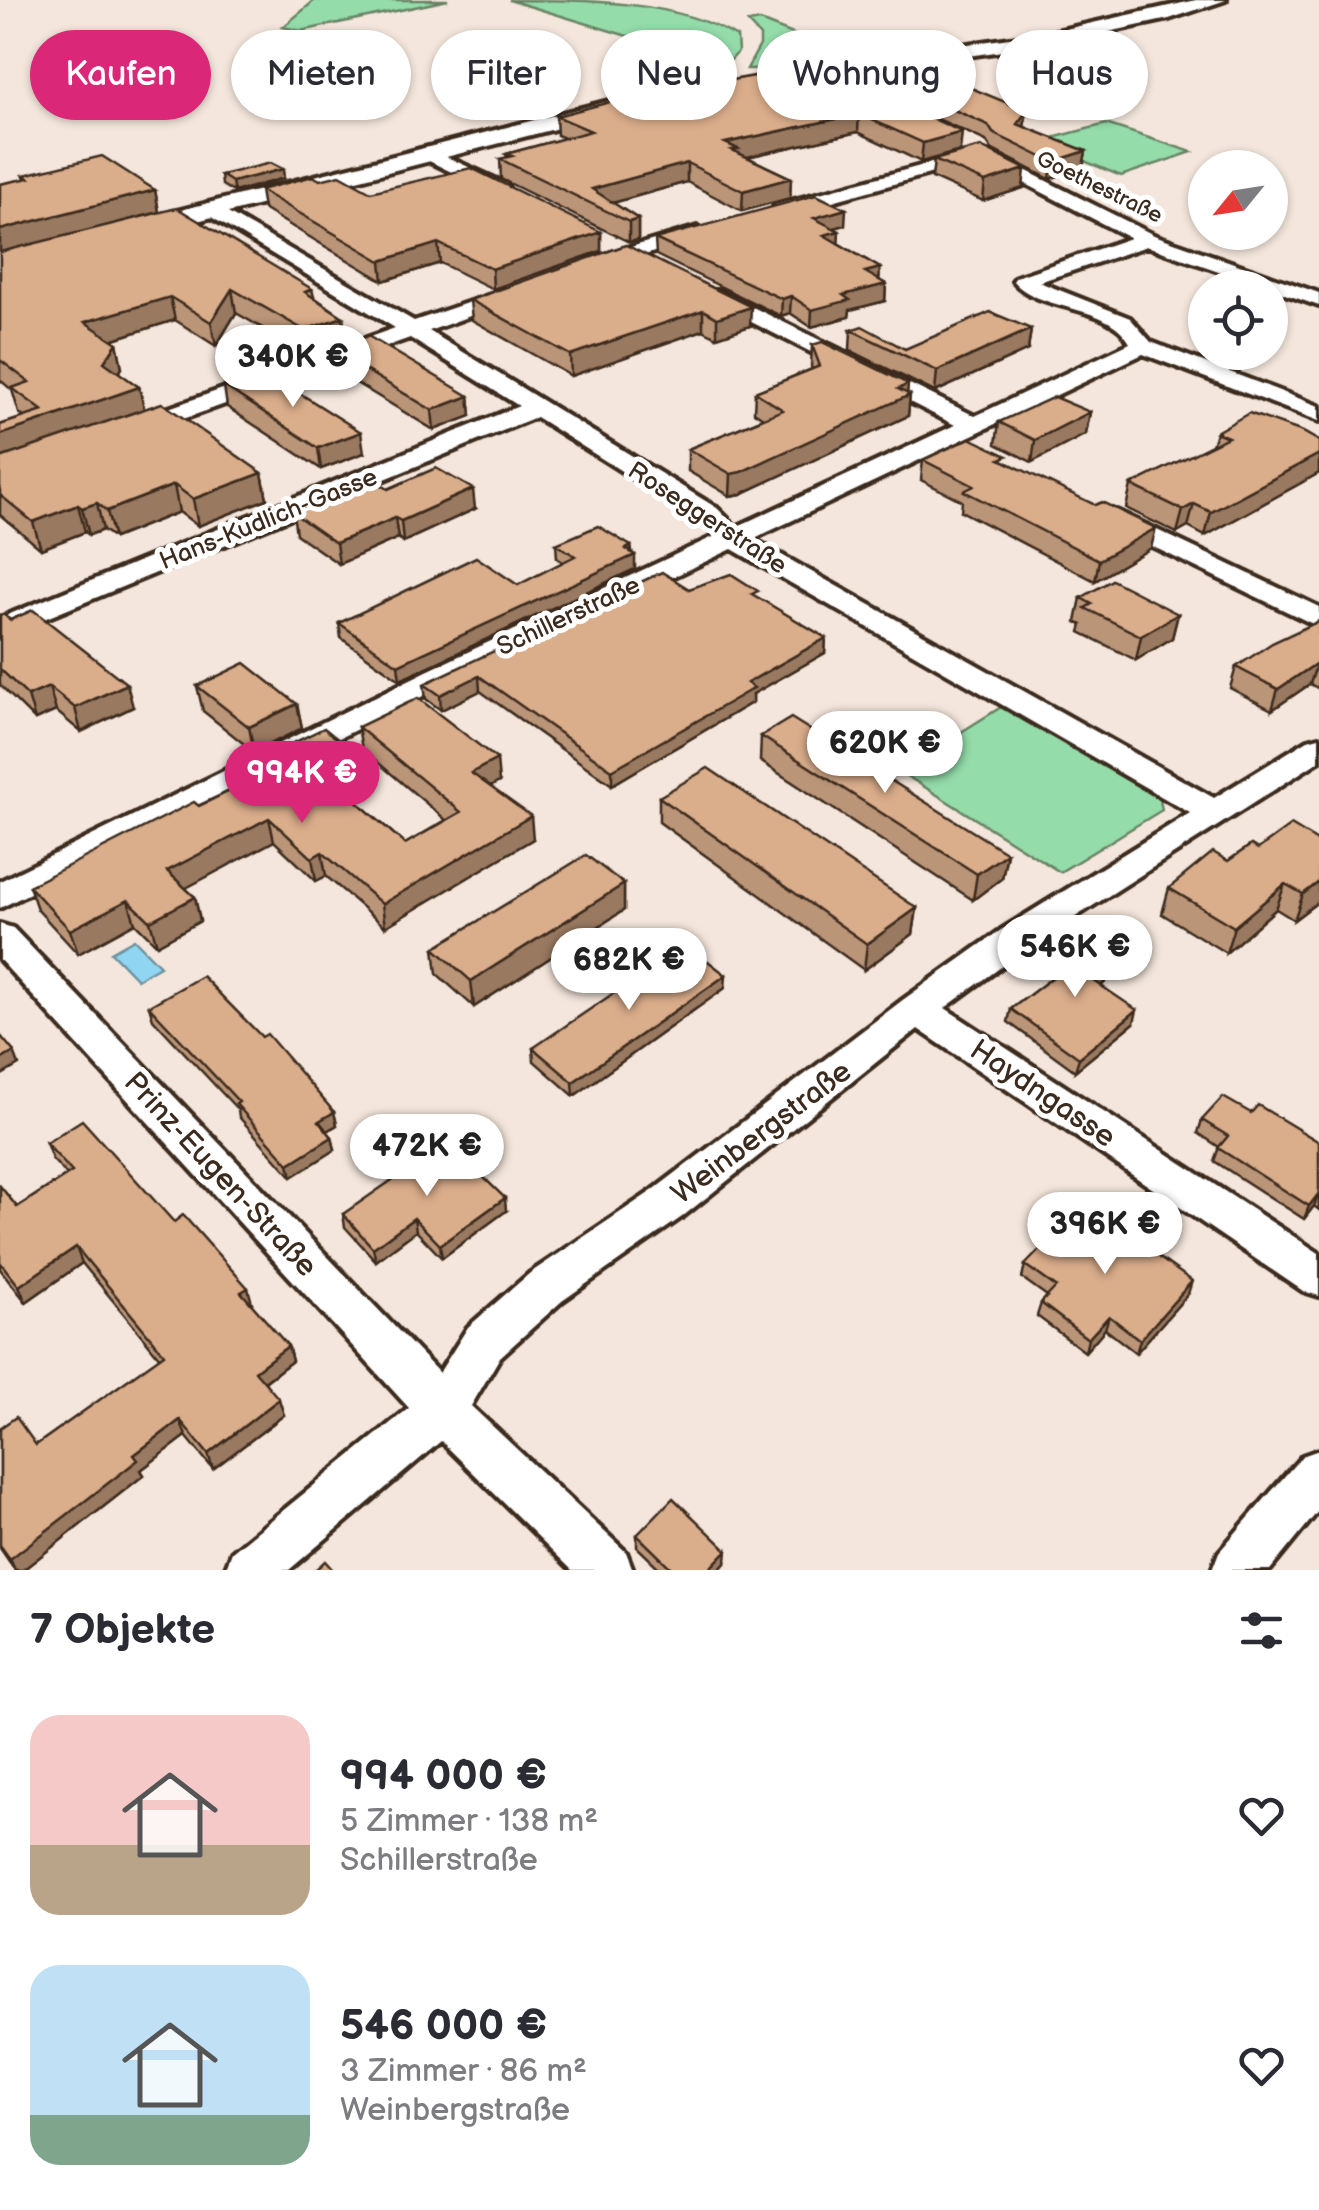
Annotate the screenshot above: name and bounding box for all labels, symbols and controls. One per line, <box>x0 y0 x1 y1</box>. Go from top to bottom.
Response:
chip: Kaufen <box>30 30 211 120</box>
chip: Mieten <box>231 30 411 120</box>
chip: Filter <box>431 30 581 120</box>
chip: Neu <box>601 30 737 120</box>
chip: Wohnung <box>757 30 976 120</box>
chip: Haus <box>996 30 1148 120</box>
street label: Goethestraße <box>1032 145 1167 229</box>
north arrow <box>1188 150 1288 250</box>
map controls <box>1188 150 1288 370</box>
button: locate <box>1188 270 1288 370</box>
pin: 340K € <box>212 325 374 410</box>
text: 340K € <box>237 338 349 377</box>
street label: Roseggerstraße <box>622 455 793 581</box>
street label: Hans-Kudlich-Gasse <box>155 461 382 577</box>
street label: Schillerstraße <box>492 570 645 663</box>
pin: 620K € <box>804 711 966 796</box>
text: 620K € <box>829 724 941 763</box>
pin: 994K € <box>221 741 383 826</box>
text: 994K € <box>247 754 357 793</box>
pin: 546K € <box>994 915 1156 1000</box>
pin: 682K € <box>548 928 710 1013</box>
text: 546K € <box>1019 928 1131 967</box>
text: 682K € <box>573 941 685 980</box>
street label: Haydngasse <box>963 1032 1122 1156</box>
street label: Weinbergstraße <box>665 1054 859 1212</box>
street label: Prinz-Eugen-Straße <box>116 1065 324 1285</box>
pin: 472K € <box>346 1114 508 1199</box>
text: 472K € <box>372 1127 482 1166</box>
pin: 396K € <box>1024 1192 1186 1277</box>
text: 396K € <box>1049 1205 1161 1244</box>
icon: filters <box>1234 1603 1289 1658</box>
text: 7 Objekte <box>30 1605 215 1656</box>
text: 994 000 € <box>340 1751 547 1802</box>
icon: home <box>110 1755 230 1875</box>
icon: heart <box>1234 1788 1289 1843</box>
text: 5 Zimmer · 138 m² <box>340 1802 598 1841</box>
text: Schillerstraße <box>340 1841 538 1880</box>
text: 546 000 € <box>340 2001 547 2052</box>
icon: home <box>110 2005 230 2125</box>
icon: heart <box>1234 2038 1289 2093</box>
text: 3 Zimmer · 86 m² <box>340 2052 587 2091</box>
text: Weinbergstraße <box>340 2091 570 2130</box>

